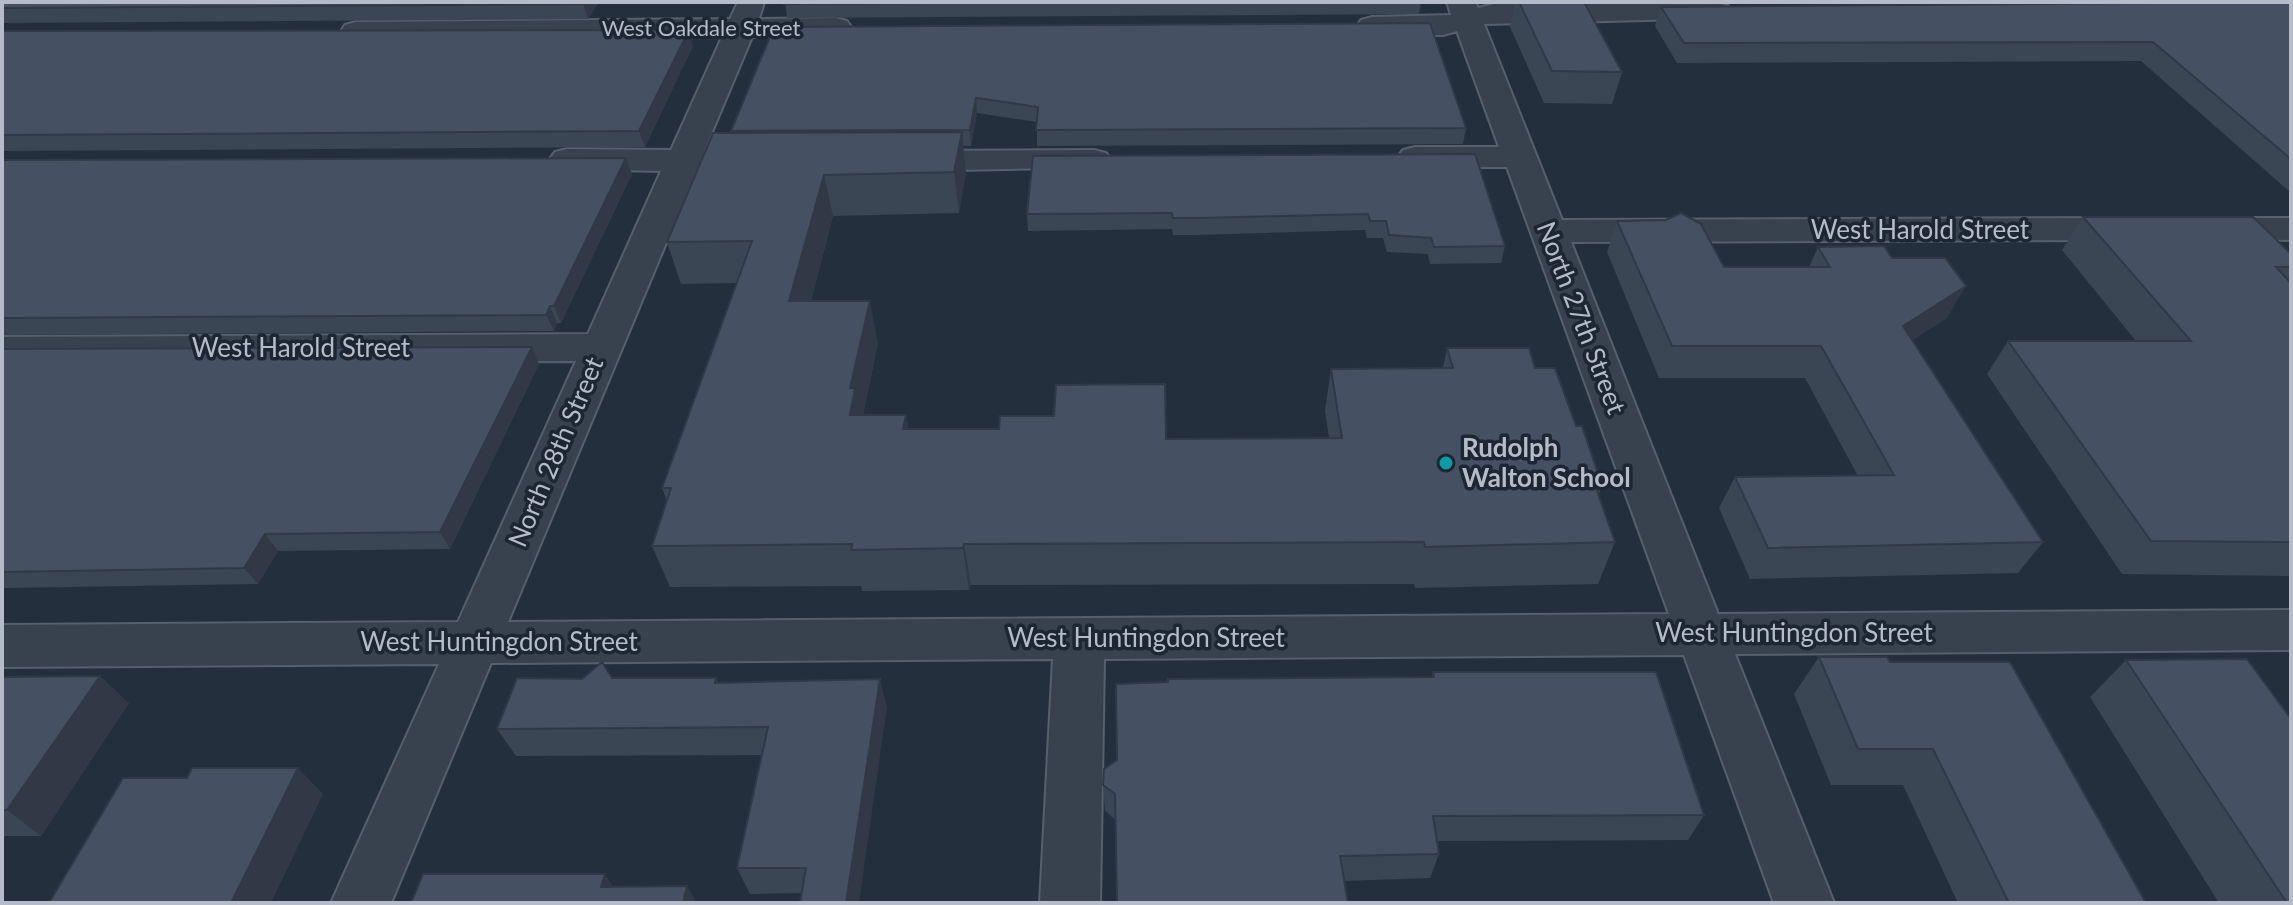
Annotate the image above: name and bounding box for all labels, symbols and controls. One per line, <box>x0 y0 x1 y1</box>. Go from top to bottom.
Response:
street label: West Oakdale Street <box>602 14 800 41</box>
street label: West Harold Street <box>1811 213 2030 245</box>
street label: North 27th Street <box>1531 217 1634 419</box>
street label: West Harold Street <box>192 331 411 363</box>
street label: North 28th Street <box>501 351 610 551</box>
place label: Rudolph Walton School <box>1462 431 1631 493</box>
marker: Rudolph Walton School <box>1437 454 1455 472</box>
street label: West Huntingdon Street <box>1655 616 1933 648</box>
street label: West Huntingdon Street <box>1007 621 1285 653</box>
street label: West Huntingdon Street <box>360 625 638 657</box>

